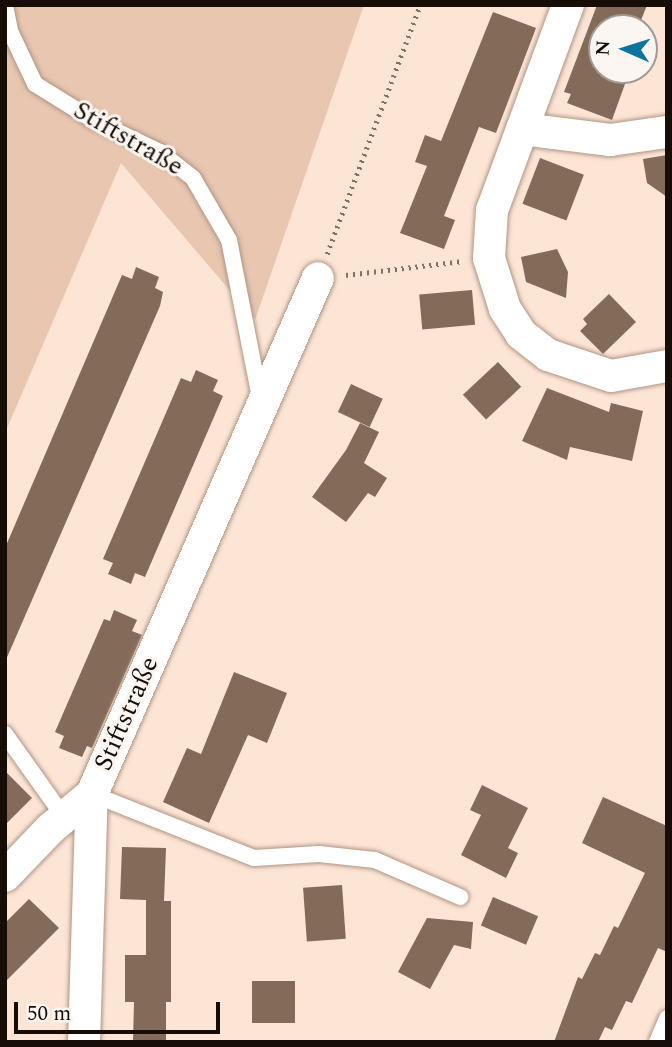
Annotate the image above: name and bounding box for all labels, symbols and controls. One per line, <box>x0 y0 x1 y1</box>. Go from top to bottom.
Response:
north arrow <box>588 14 658 84</box>
text: N <box>589 39 618 56</box>
street label: Stiftstraße <box>68 95 188 183</box>
street label: Stiftstraße <box>88 652 166 776</box>
scale bar <box>18 988 224 1032</box>
text: 50 m <box>27 998 71 1030</box>

